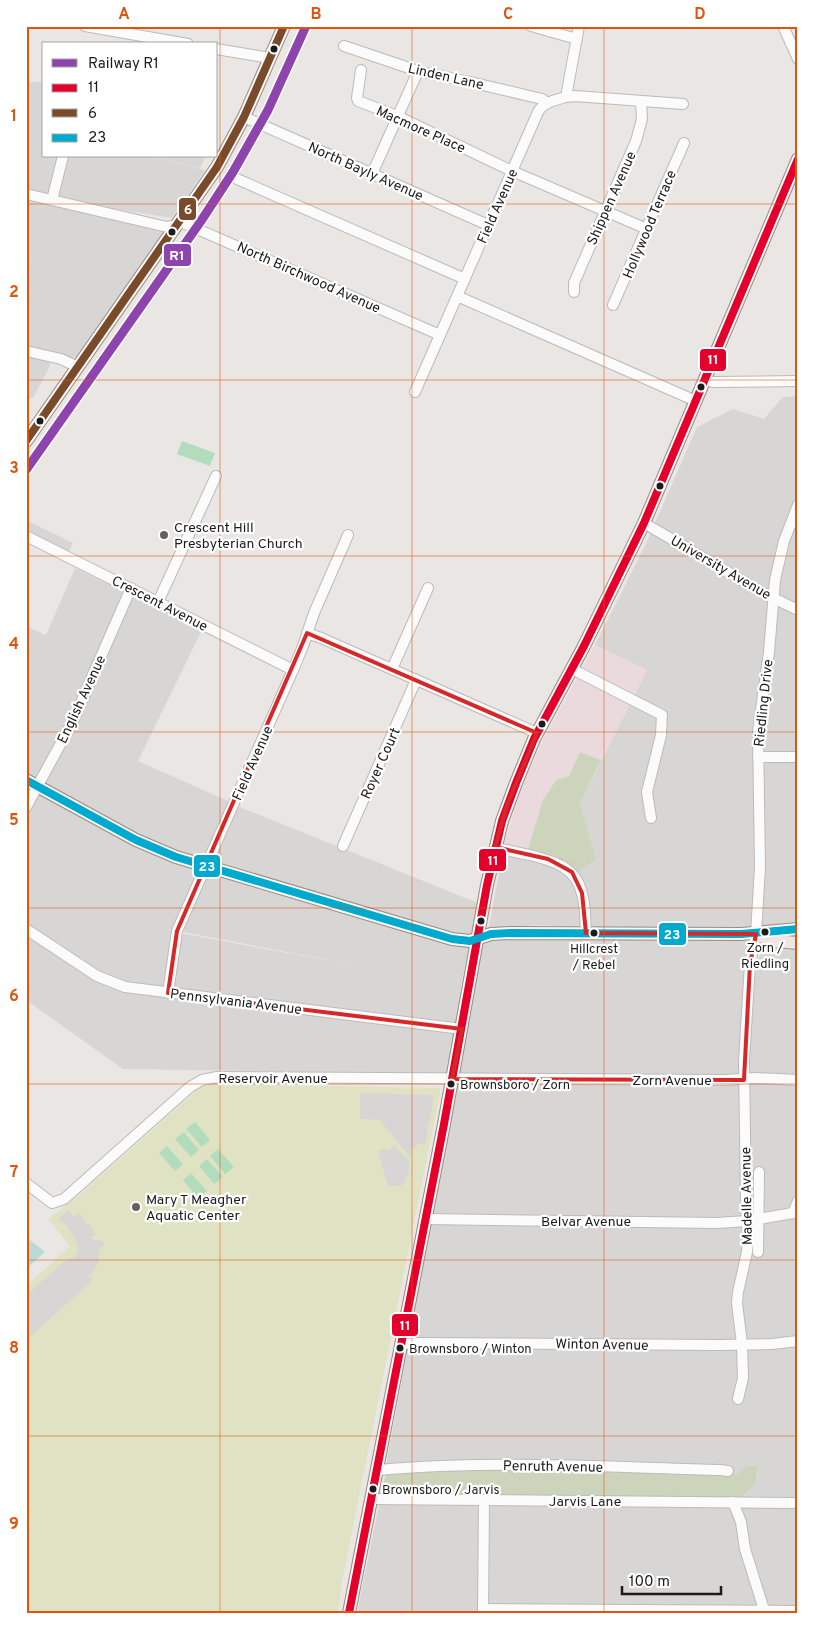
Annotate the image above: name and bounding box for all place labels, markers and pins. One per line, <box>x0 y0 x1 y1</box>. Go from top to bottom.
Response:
unlabelled marker <box>269 44 279 54</box>
unlabelled marker <box>167 227 177 237</box>
unlabelled marker <box>696 382 706 392</box>
unlabelled marker <box>35 416 45 426</box>
unlabelled marker <box>655 481 665 491</box>
place label: Crescent Hill Presbyterian Church <box>174 520 303 553</box>
marker: Crescent Hill Presbyterian Church <box>158 529 170 541</box>
unlabelled marker <box>537 719 547 729</box>
unlabelled marker <box>476 916 486 926</box>
marker: Zorn / Riedling <box>760 927 770 937</box>
marker: Hillcrest / Rebel <box>589 928 599 938</box>
place label: Zorn / Riedling <box>741 941 789 973</box>
place label: Hillcrest / Rebel <box>570 942 618 974</box>
place label: Brownsboro / Zorn <box>460 1078 570 1094</box>
marker: Brownsboro / Zorn <box>446 1079 456 1089</box>
place label: Mary T Meagher Aquatic Center <box>146 1192 247 1225</box>
marker: Mary T Meagher Aquatic Center <box>130 1201 142 1213</box>
place label: Brownsboro / Winton <box>409 1342 532 1358</box>
marker: Brownsboro / Winton <box>395 1343 405 1353</box>
place label: Brownsboro / Jarvis <box>382 1483 500 1499</box>
marker: Brownsboro / Jarvis <box>368 1484 378 1494</box>

